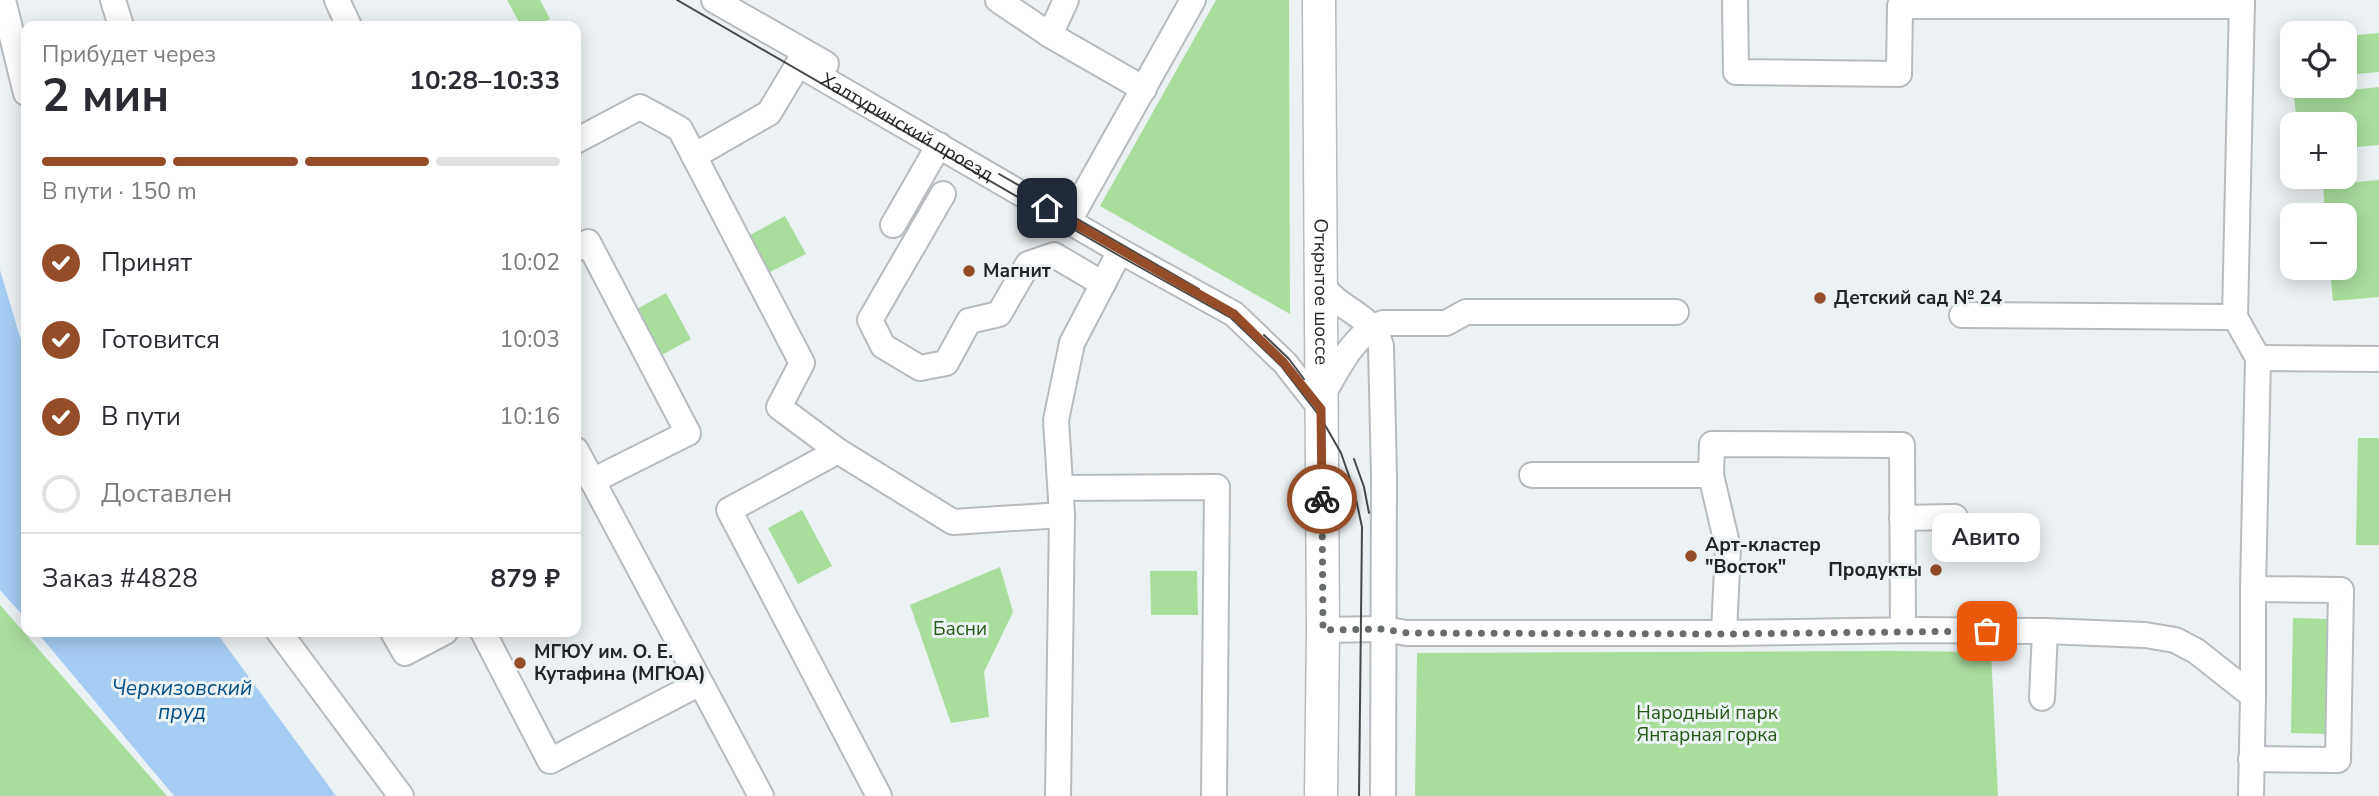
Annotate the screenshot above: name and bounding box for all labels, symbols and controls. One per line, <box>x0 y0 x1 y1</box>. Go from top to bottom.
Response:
map controls <box>2280 21 2357 280</box>
button: locate <box>2280 21 2357 98</box>
text: Прибудет через <box>42 39 216 70</box>
text: 10:28–10:33 <box>409 63 560 98</box>
text: 2 мин <box>42 64 169 127</box>
street label: Халтуринский проезд <box>816 67 998 188</box>
button: + <box>2280 112 2357 189</box>
text: В пути · 150 m <box>42 176 197 207</box>
pin <box>1017 178 1077 238</box>
icon: home <box>1028 189 1066 227</box>
button: − <box>2280 203 2357 280</box>
street label: Открытое шоссе <box>1307 219 1334 365</box>
icon: check <box>42 244 80 282</box>
text: Принят <box>101 245 192 280</box>
text: 10:02 <box>500 247 560 278</box>
place label: Магнит <box>983 258 1051 284</box>
marker: Магнит <box>961 263 977 279</box>
place label: Детский сад № 24 <box>1834 285 2002 311</box>
marker: Детский сад № 24 <box>1812 290 1828 306</box>
icon: check <box>42 321 80 359</box>
text: Готовится <box>101 322 220 357</box>
text: 10:03 <box>500 324 560 355</box>
icon: check <box>42 398 80 436</box>
text: В пути <box>101 399 181 434</box>
text: 10:16 <box>500 401 560 432</box>
courier <box>1287 464 1357 534</box>
text: Доставлен <box>101 476 232 511</box>
icon: bike <box>1303 480 1341 518</box>
callout: Авито <box>1933 512 2041 561</box>
text: Авито <box>1952 522 2020 553</box>
place label: Арт-кластер "Восток" <box>1705 532 1821 580</box>
marker: Арт-кластер "Восток" <box>1683 548 1699 564</box>
place label: Продукты <box>1828 557 1922 583</box>
text: Заказ #4828 <box>42 561 198 596</box>
text: 879 ₽ <box>491 561 560 596</box>
marker: Продукты <box>1928 562 1944 578</box>
pin <box>1957 601 2017 661</box>
icon: bag <box>1968 612 2006 650</box>
park label: Басни <box>933 616 987 642</box>
place label: МГЮУ им. О. Е. Кутафина (МГЮА) <box>534 639 706 687</box>
marker: МГЮУ им. О. Е. Кутафина (МГЮА) <box>512 655 528 671</box>
water label: Черкизовский пруд <box>112 674 252 726</box>
park label: Народный парк Янтарная горка <box>1636 700 1778 748</box>

